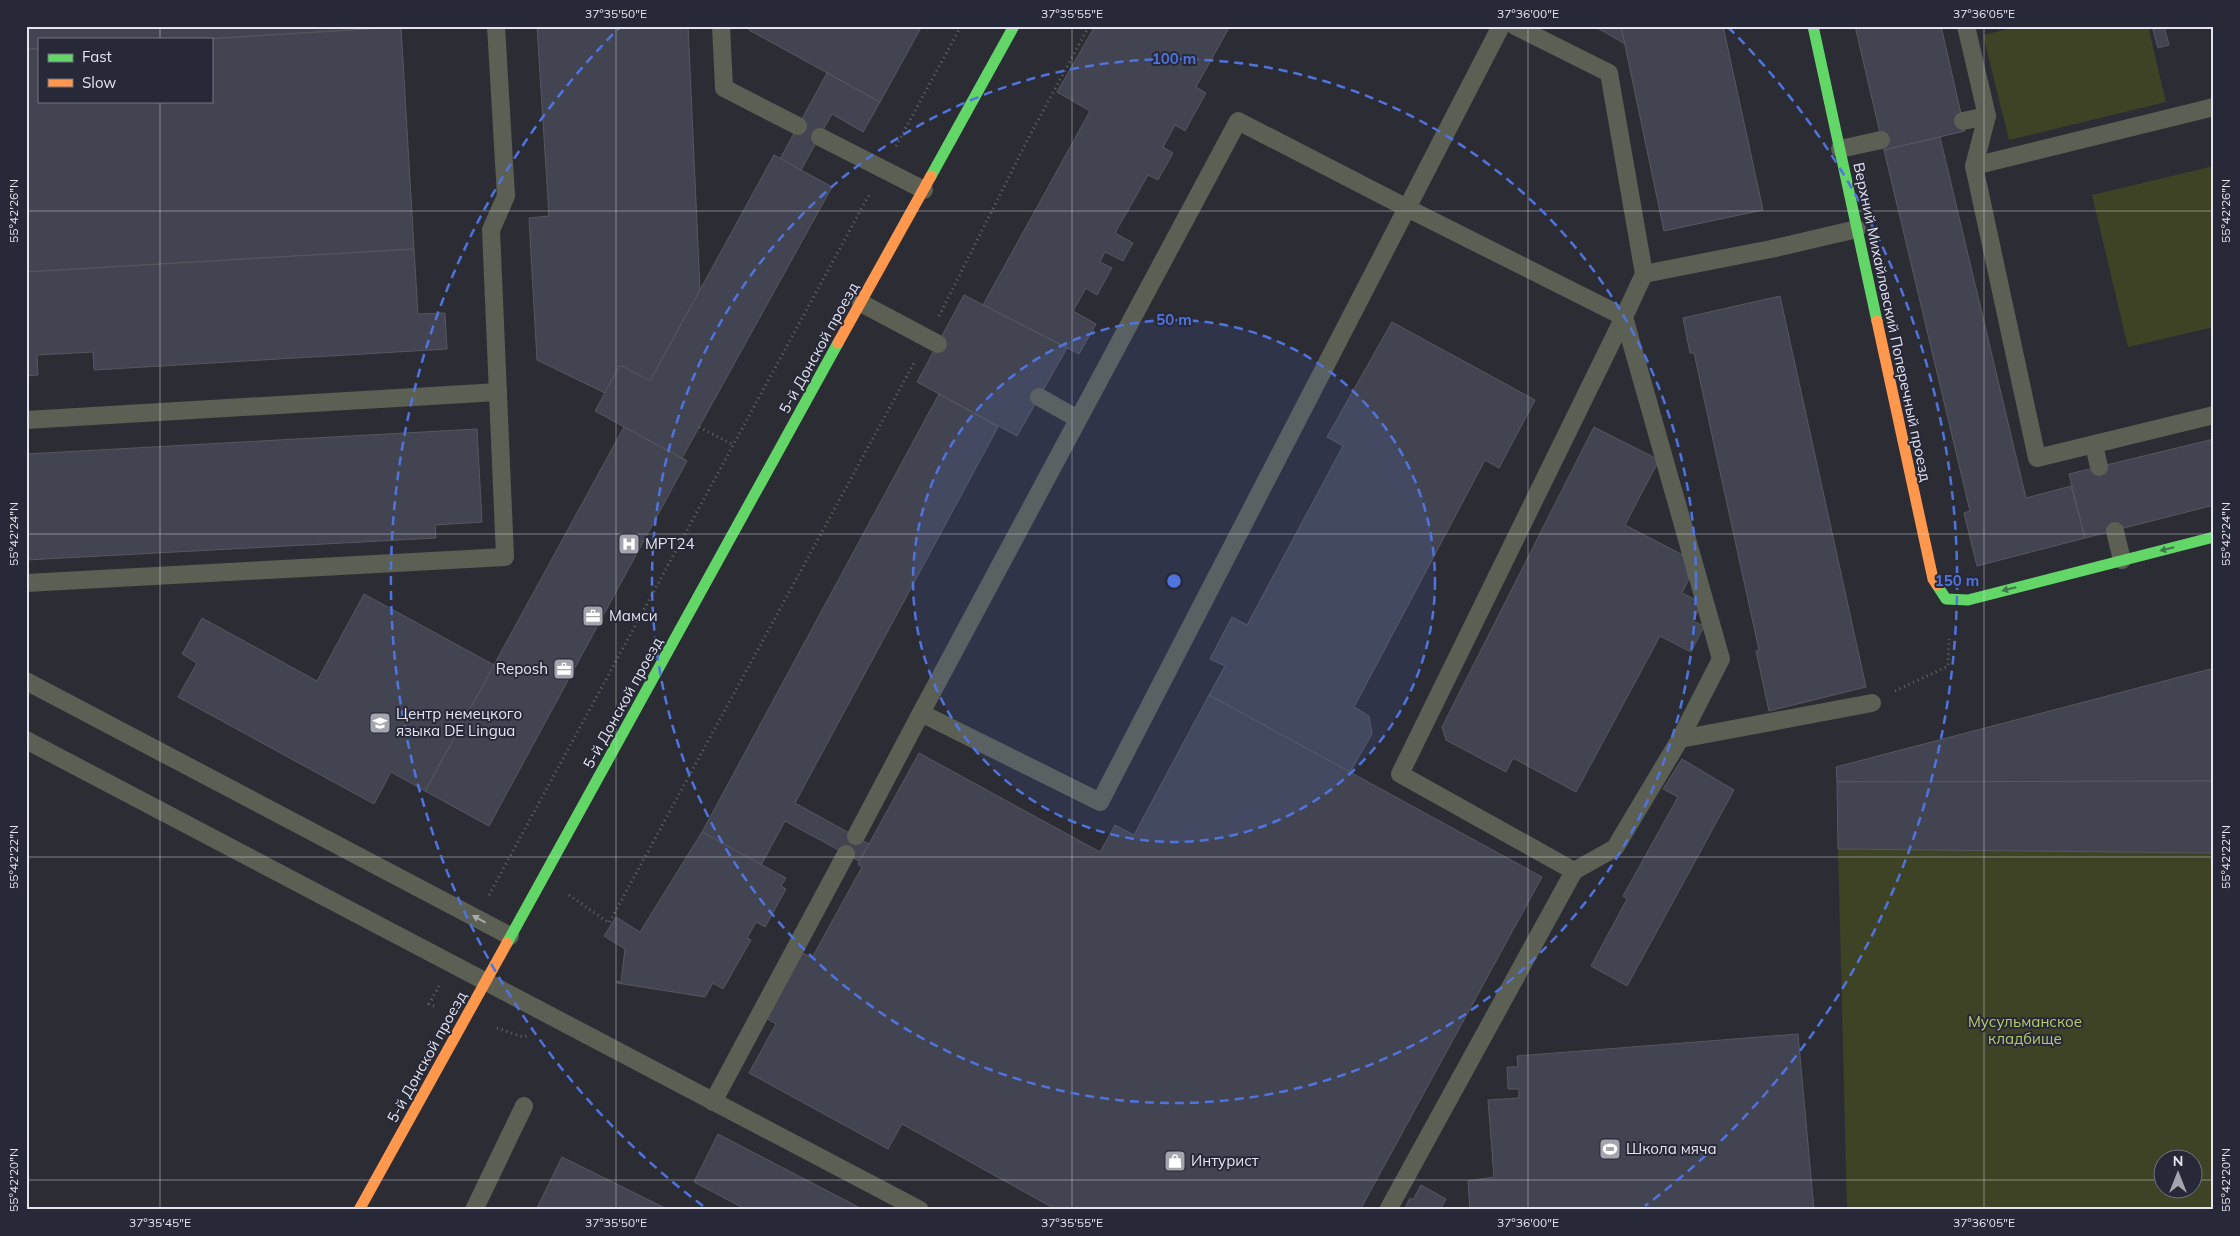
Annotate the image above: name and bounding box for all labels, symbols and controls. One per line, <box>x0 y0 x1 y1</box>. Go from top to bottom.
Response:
text: 37°35'50"E <box>585 6 647 21</box>
text: 37°35'55"E <box>1041 6 1103 21</box>
text: 37°36'00"E <box>1497 6 1559 21</box>
text: 37°36'05"E <box>1953 6 2015 21</box>
legend <box>38 38 212 102</box>
text: Fast <box>82 47 112 66</box>
text: 100 m <box>1152 49 1196 68</box>
text: Slow <box>82 73 116 92</box>
street label: Верхний Михайловский Поперечный проезд <box>1849 161 1936 483</box>
text: 55°42'26"N <box>6 179 21 243</box>
text: 55°42'26"N <box>2218 179 2233 243</box>
street label: 5-й Донской проезд <box>775 279 863 417</box>
text: 50 m <box>1156 310 1192 329</box>
text: 55°42'24"N <box>6 502 21 566</box>
text: 55°42'24"N <box>2218 502 2233 566</box>
hospital icon: МРТ24 <box>617 532 641 556</box>
place label: МРТ24 <box>645 534 694 553</box>
one-way arrow <box>2159 545 2174 553</box>
text: 150 m <box>1935 571 1979 590</box>
centre of rings <box>1165 572 1183 590</box>
one-way arrow <box>2002 586 2017 594</box>
office icon: Мамси <box>581 604 605 628</box>
place label: Мамси <box>609 606 658 625</box>
street label: 5-й Донской проезд <box>579 634 667 772</box>
office icon: Reposh <box>552 657 576 681</box>
place label: Reposh <box>496 659 548 678</box>
place label: Центр немецкого языка DE Lingua <box>396 704 522 740</box>
school or university icon: Центр немецкого языка DE Lingua <box>368 711 392 735</box>
text: 55°42'22"N <box>6 825 21 889</box>
text: 55°42'22"N <box>2218 825 2233 889</box>
one-way arrow <box>472 914 486 923</box>
street label: 5-й Донской проезд <box>383 988 471 1126</box>
park label: Мусульманское кладбище <box>1968 1012 2082 1048</box>
sports icon: Школа мяча <box>1598 1137 1622 1161</box>
place label: Школа мяча <box>1626 1139 1717 1158</box>
text: 55°42'20"N <box>6 1148 21 1212</box>
north arrow <box>2152 1148 2202 1198</box>
text: 55°42'20"N <box>2218 1148 2233 1212</box>
shop icon: Интурист <box>1163 1149 1187 1173</box>
place label: Интурист <box>1191 1151 1259 1170</box>
text: N <box>2173 1152 2183 1170</box>
text: 37°35'45"E <box>129 1215 191 1230</box>
text: 37°35'50"E <box>585 1215 647 1230</box>
text: 37°35'55"E <box>1041 1215 1103 1230</box>
text: 37°36'00"E <box>1497 1215 1559 1230</box>
text: 37°36'05"E <box>1953 1215 2015 1230</box>

